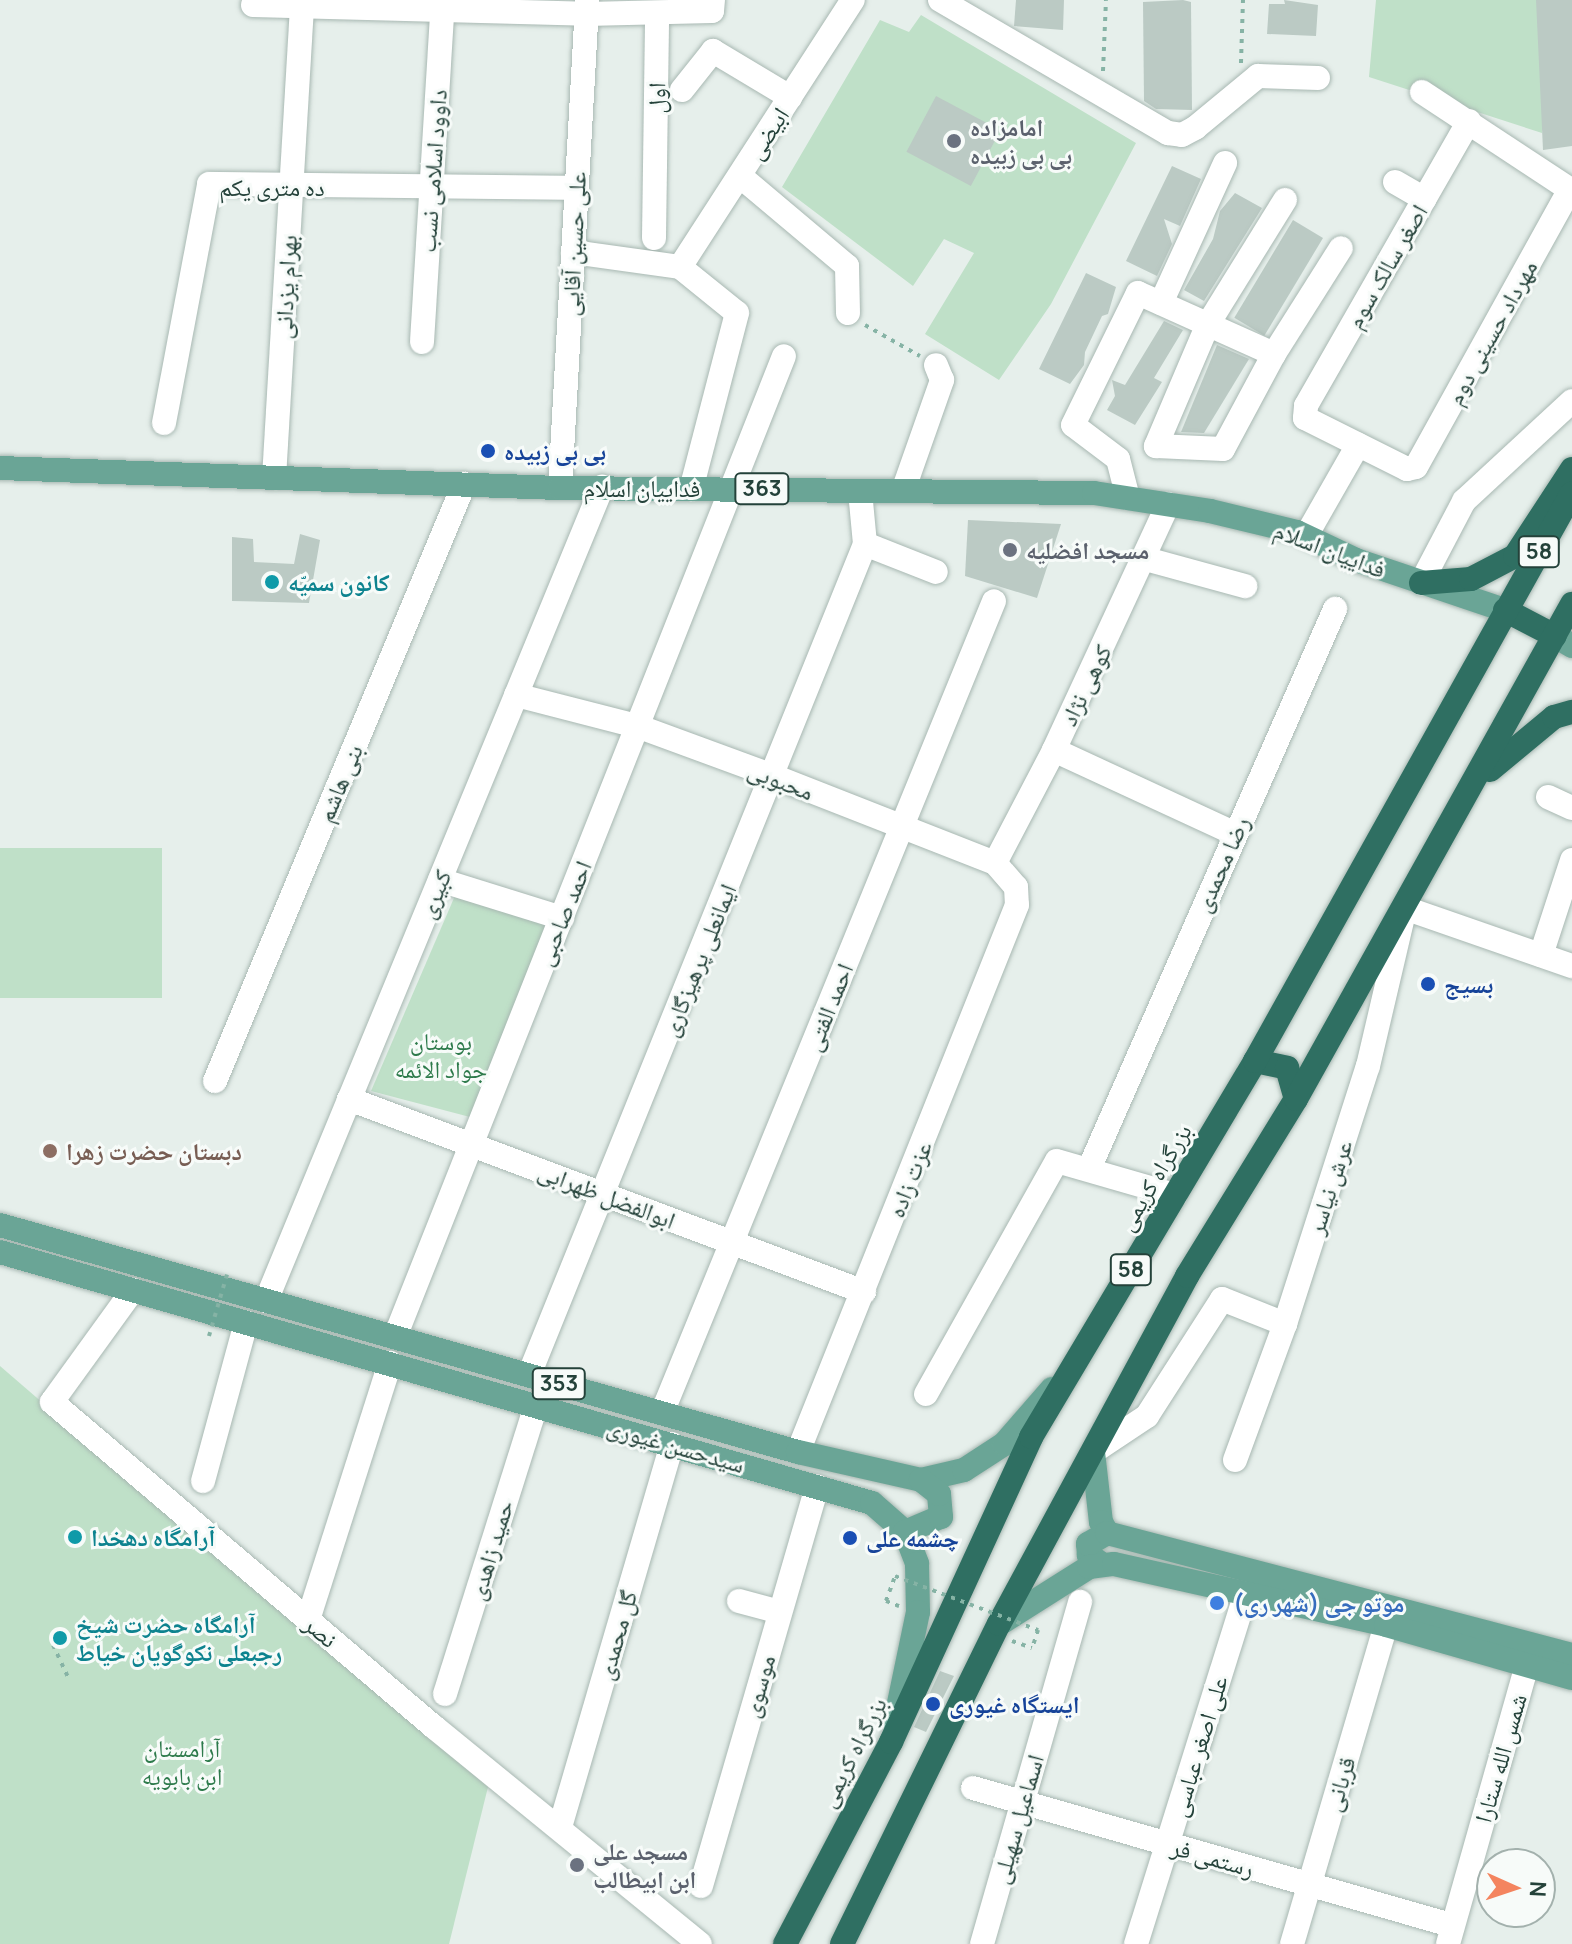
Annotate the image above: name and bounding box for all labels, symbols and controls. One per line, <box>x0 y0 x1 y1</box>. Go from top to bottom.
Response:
street label: اول <box>641 82 671 114</box>
street label: داوود اسلامی نسب <box>412 89 452 253</box>
street label: ابیضی <box>740 102 794 164</box>
place label: امامزاده بی بی زبیده <box>970 113 1072 169</box>
marker: امامزاده بی بی زبیده <box>945 132 963 150</box>
street label: علی حسین آقایی <box>555 171 591 317</box>
street label: ده متری یکم <box>219 173 325 201</box>
street label: اصغر سالک سوم <box>1339 199 1433 333</box>
street label: بهرام یزدانی <box>268 234 302 340</box>
street label: مهرداد حسینی دوم <box>1439 255 1543 409</box>
place label: بی بی زبیده <box>504 437 606 465</box>
marker: بی بی زبیده <box>479 442 497 460</box>
road number: 363 <box>734 471 790 507</box>
street label: فداییان اسلام <box>584 474 700 502</box>
street label: فداییان اسلام <box>1270 515 1390 583</box>
road number: 58 <box>1517 534 1561 570</box>
place label: مسجد افضلیه <box>1026 536 1149 564</box>
marker: مسجد افضلیه <box>1001 541 1019 559</box>
place label: کانون سمیّه <box>288 568 390 596</box>
marker: کانون سمیّه <box>263 573 281 591</box>
street label: کوهی نژاد <box>1053 640 1117 730</box>
street label: بنی هاشم <box>310 740 368 826</box>
street label: محبوبی <box>744 754 818 806</box>
street label: رضا محمدی <box>1187 812 1255 916</box>
street label: احمد صاحبی <box>529 856 597 970</box>
street label: کبیری <box>411 865 457 923</box>
street label: ایمانعلی پرهیزگاری <box>654 879 742 1041</box>
street label: احمد الفتی <box>797 959 859 1055</box>
place label: بسیج <box>1444 970 1493 998</box>
marker: بسیج <box>1419 975 1437 993</box>
park label: بوستان جواد الائمه <box>395 1027 487 1083</box>
street label: بزرگراه کریمی <box>1111 1118 1197 1236</box>
street label: عرش نیاسر <box>1300 1136 1358 1238</box>
place label: دبستان حضرت زهرا <box>66 1137 242 1165</box>
street label: عزت زاده <box>881 1137 937 1221</box>
marker: دبستان حضرت زهرا <box>41 1142 59 1160</box>
street label: ابوالفضل ظهرابی <box>534 1156 680 1234</box>
road number: 58 <box>1109 1252 1153 1288</box>
road number: 353 <box>531 1366 587 1402</box>
street label: سیدحسن غیوری <box>604 1412 748 1478</box>
street label: حمید زاهدی <box>461 1496 519 1604</box>
place label: آرامگاه دهخدا <box>91 1523 215 1551</box>
place label: چشمه علی <box>866 1524 959 1552</box>
marker: آرامگاه دهخدا <box>66 1528 84 1546</box>
marker: چشمه علی <box>841 1529 859 1547</box>
street label: گل محمدی <box>589 1587 643 1683</box>
place label: موتو جی (شهر ری) <box>1233 1589 1404 1617</box>
marker: موتو جی (شهر ری) <box>1208 1594 1226 1612</box>
street label: نصر <box>298 1609 344 1653</box>
place label: آرامگاه حضرت شیخ رجبعلی نکوگویان خیاط <box>76 1610 282 1666</box>
marker: آرامگاه حضرت شیخ رجبعلی نکوگویان خیاط <box>51 1629 69 1647</box>
street label: موسوی <box>735 1651 781 1721</box>
street label: علی اصغر عباسی <box>1163 1672 1233 1820</box>
place label: ایستگاه غیوری <box>949 1690 1080 1718</box>
street label: شمس الله ستارا <box>1468 1690 1532 1826</box>
street label: بزرگراه کریمی <box>812 1692 892 1812</box>
marker: ایستگاه غیوری <box>924 1695 942 1713</box>
park label: آرامستان ابن بابویه <box>142 1734 222 1790</box>
street label: اسماعیل سهیلی <box>985 1751 1049 1887</box>
street label: قربانی <box>1317 1753 1361 1815</box>
street label: رستمی فر <box>1168 1831 1258 1883</box>
place label: مسجد علی ابن ابیطالب <box>593 1837 696 1893</box>
north arrow <box>1476 1848 1556 1928</box>
marker: مسجد علی ابن ابیطالب <box>568 1856 586 1874</box>
text: N <box>1523 1880 1553 1898</box>

